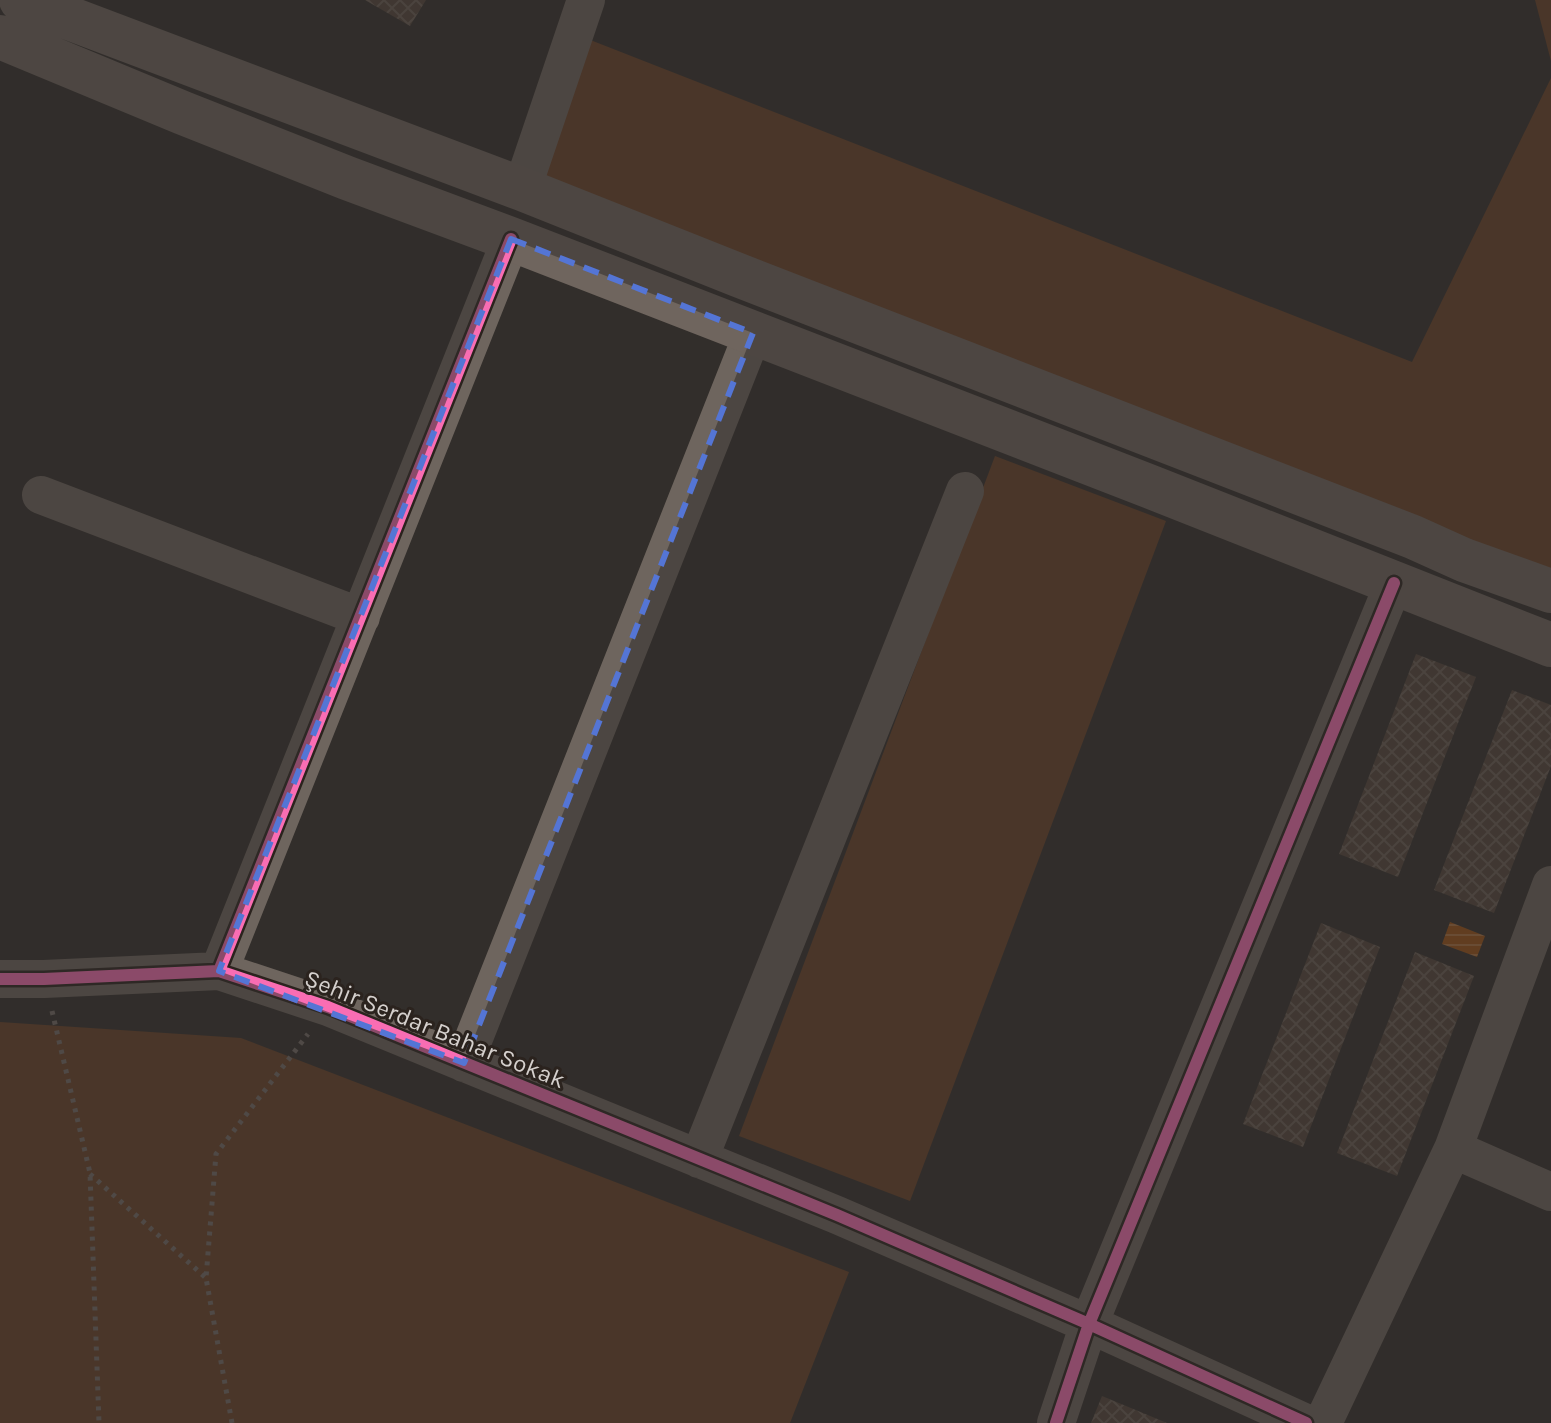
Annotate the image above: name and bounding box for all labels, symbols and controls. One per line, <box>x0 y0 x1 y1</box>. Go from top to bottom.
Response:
street label: Şehir Serdar Bahar Sokak <box>301 964 569 1094</box>

